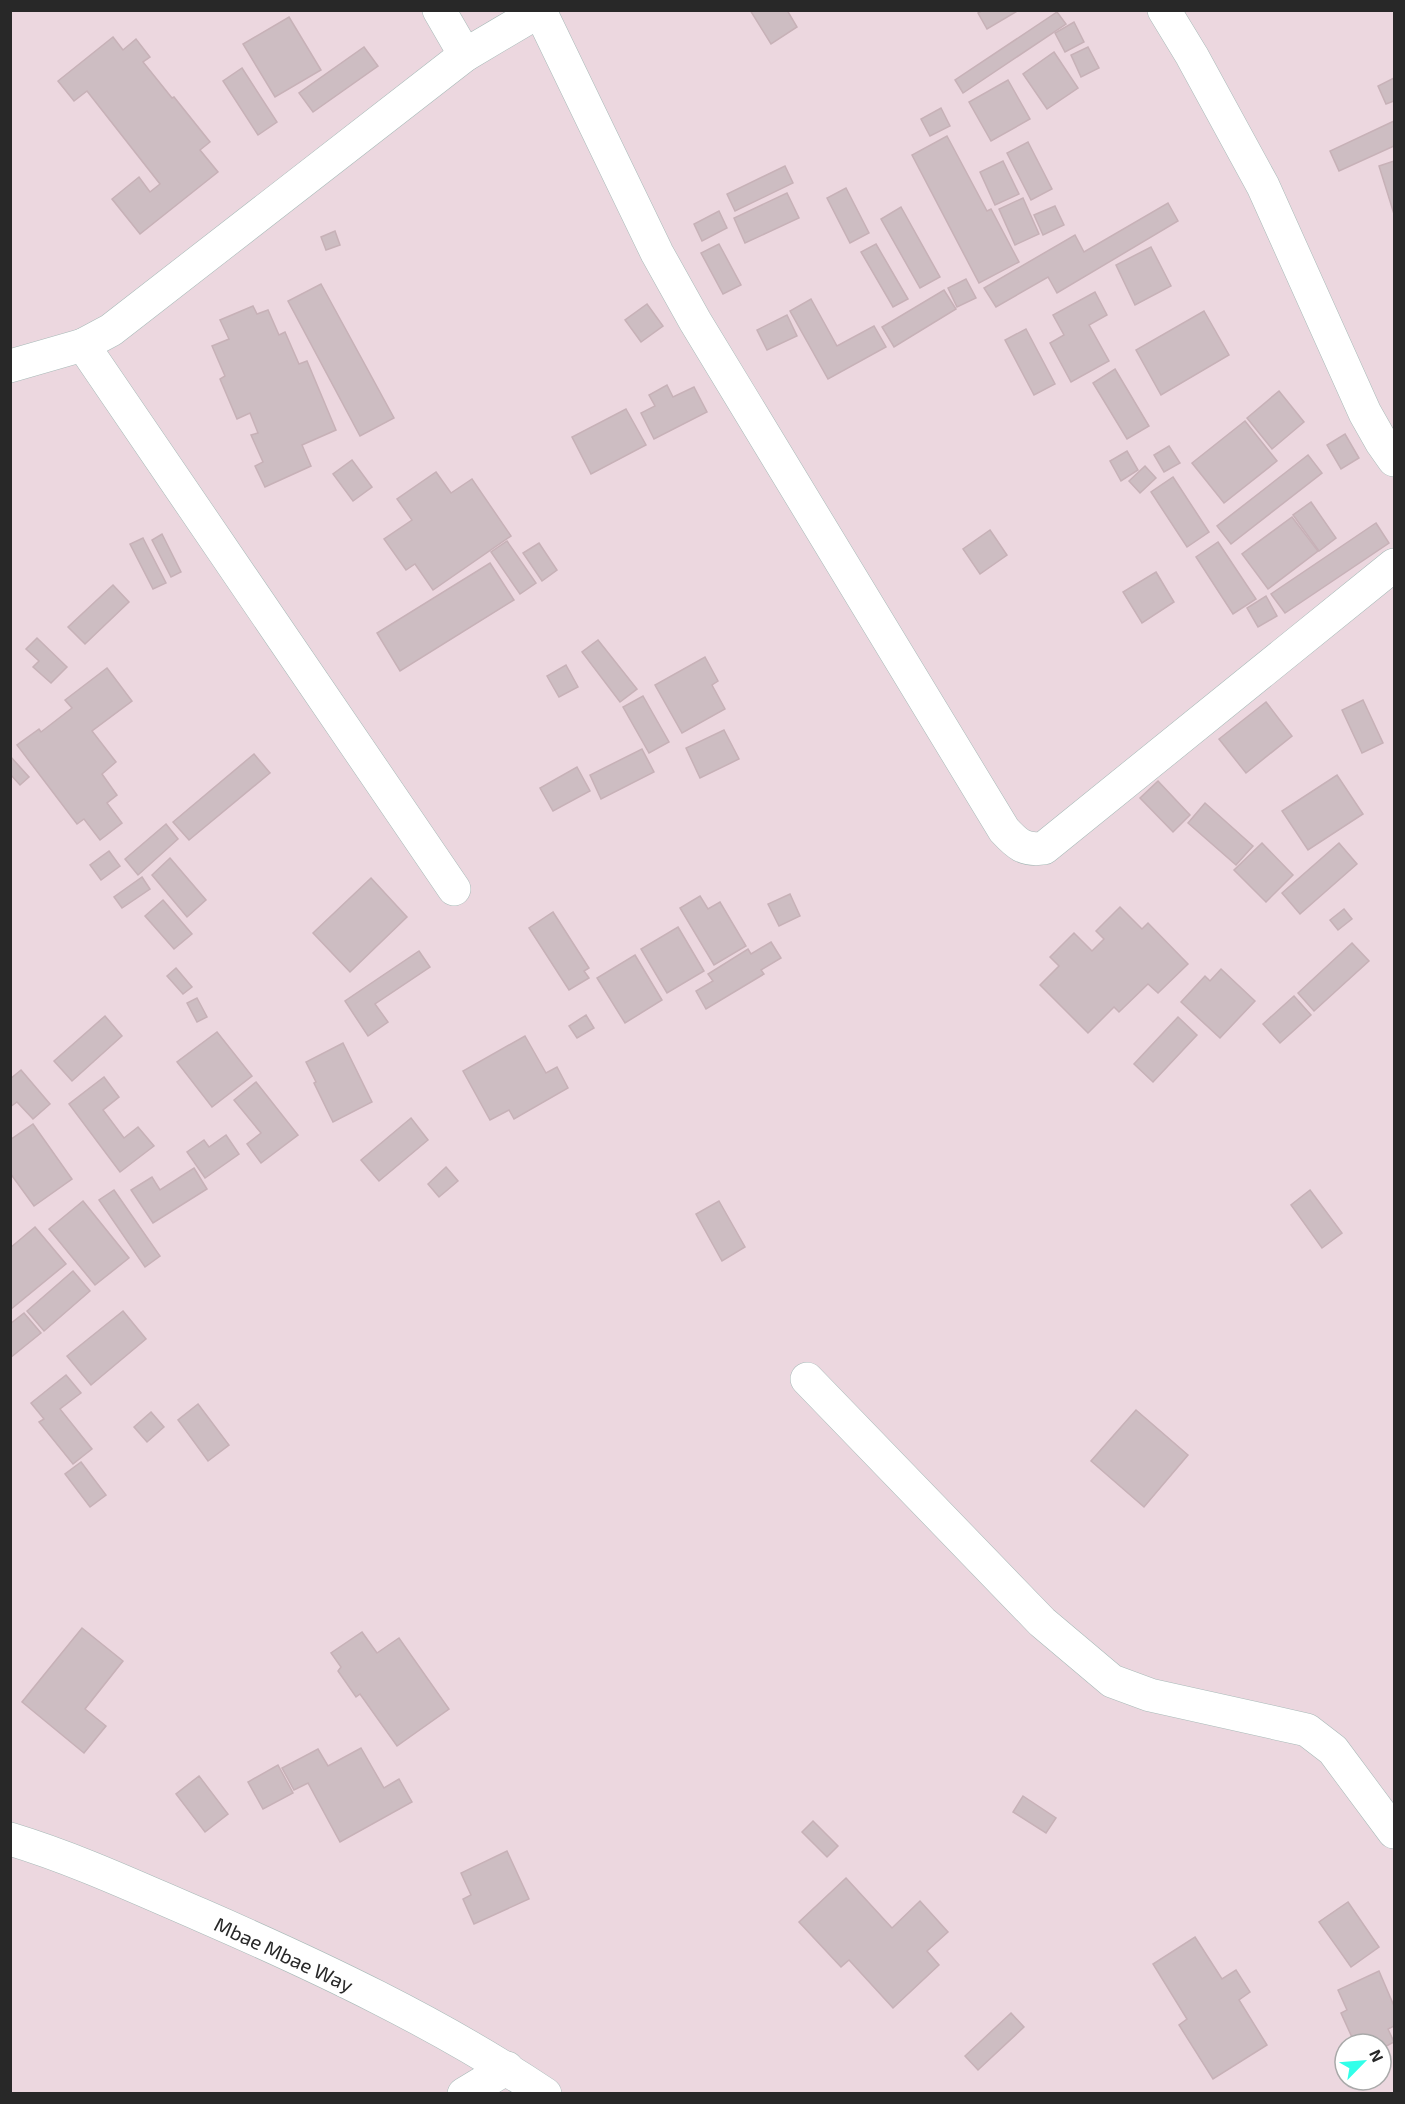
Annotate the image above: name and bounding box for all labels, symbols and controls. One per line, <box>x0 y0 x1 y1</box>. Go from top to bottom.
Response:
street label: Mbae Mbae Way <box>211 1911 358 1997</box>
north arrow <box>1333 2032 1393 2092</box>
text: N <box>1366 2046 1388 2065</box>

